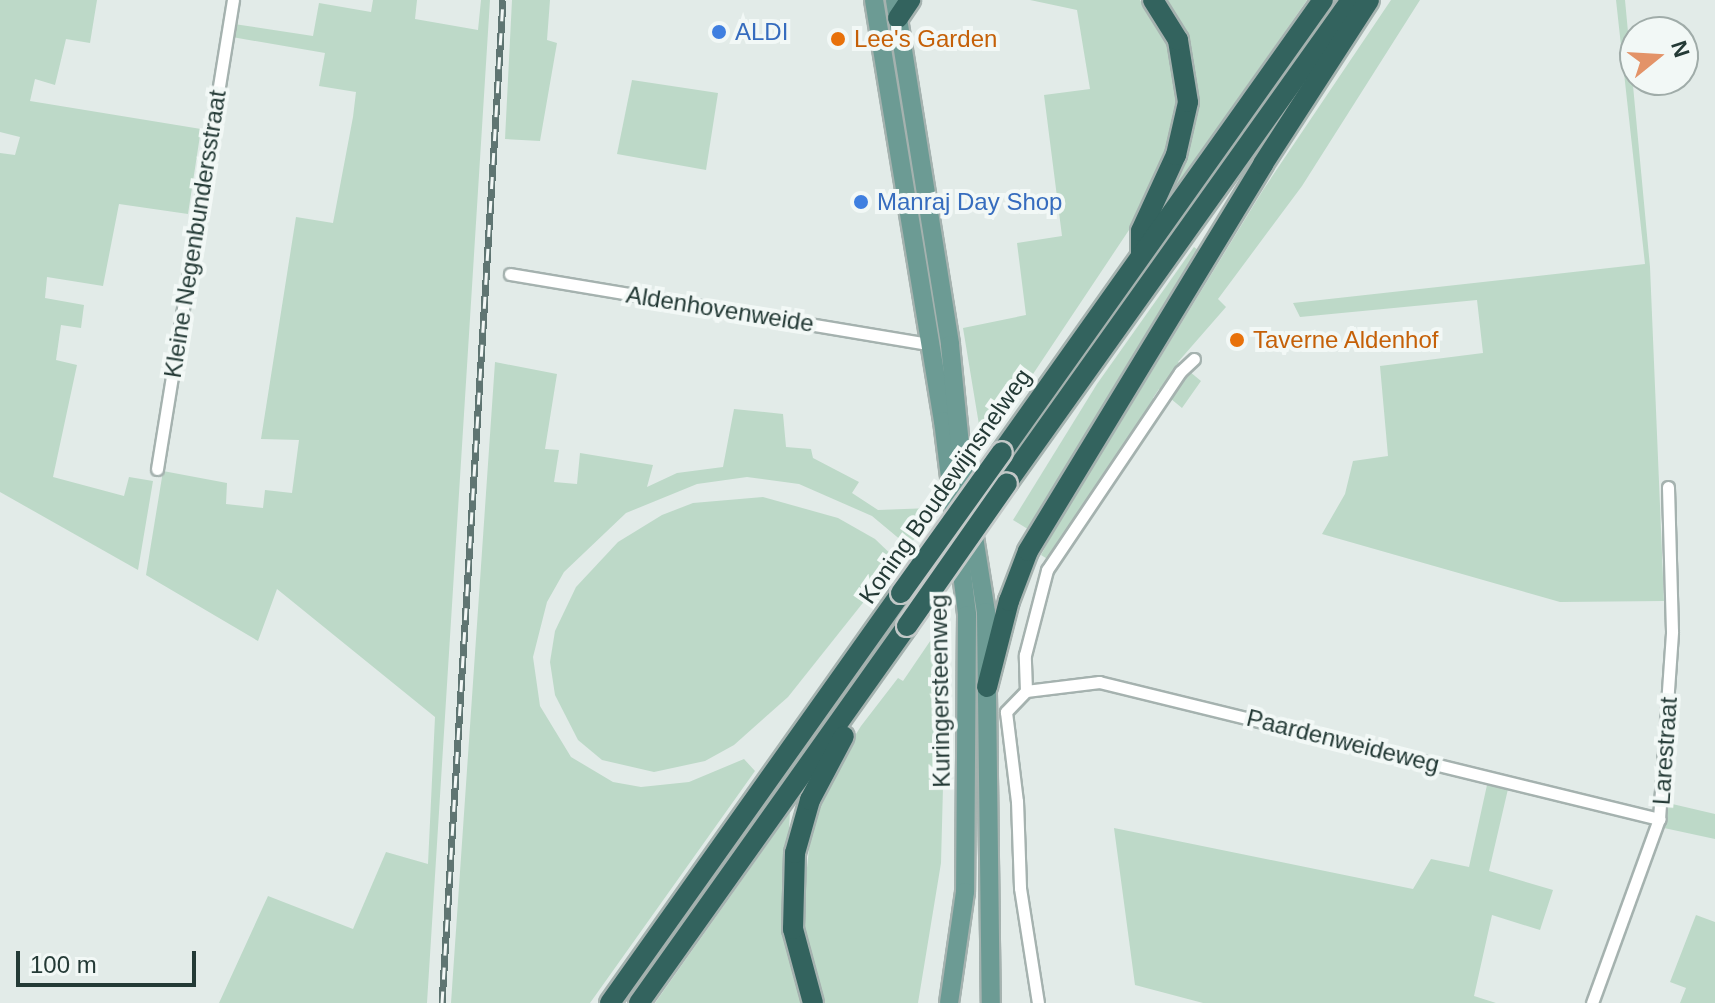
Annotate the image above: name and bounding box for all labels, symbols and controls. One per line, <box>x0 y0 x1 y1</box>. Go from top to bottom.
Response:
north arrow <box>1619 16 1699 96</box>
place label: ALDI <box>735 18 788 46</box>
marker: ALDI <box>710 23 728 41</box>
place label: Lee's Garden <box>854 25 997 53</box>
marker: Lee's Garden <box>829 30 847 48</box>
text: N <box>1666 38 1695 60</box>
street label: Kleine Negenbundersstraat <box>158 88 232 380</box>
place label: Manraj Day Shop <box>877 188 1062 216</box>
marker: Manraj Day Shop <box>852 193 870 211</box>
street label: Aldenhovenweide <box>624 280 816 338</box>
place label: Taverne Aldenhof <box>1253 326 1440 354</box>
marker: Taverne Aldenhof <box>1228 331 1246 349</box>
street label: Koning Boudewijnsnelweg <box>853 363 1037 609</box>
street label: Kuringersteenweg <box>924 594 956 788</box>
street label: Larestraat <box>1647 696 1683 806</box>
street label: Paardenweideweg <box>1244 703 1442 779</box>
scale bar <box>20 935 200 985</box>
text: 100 m <box>30 951 97 978</box>

